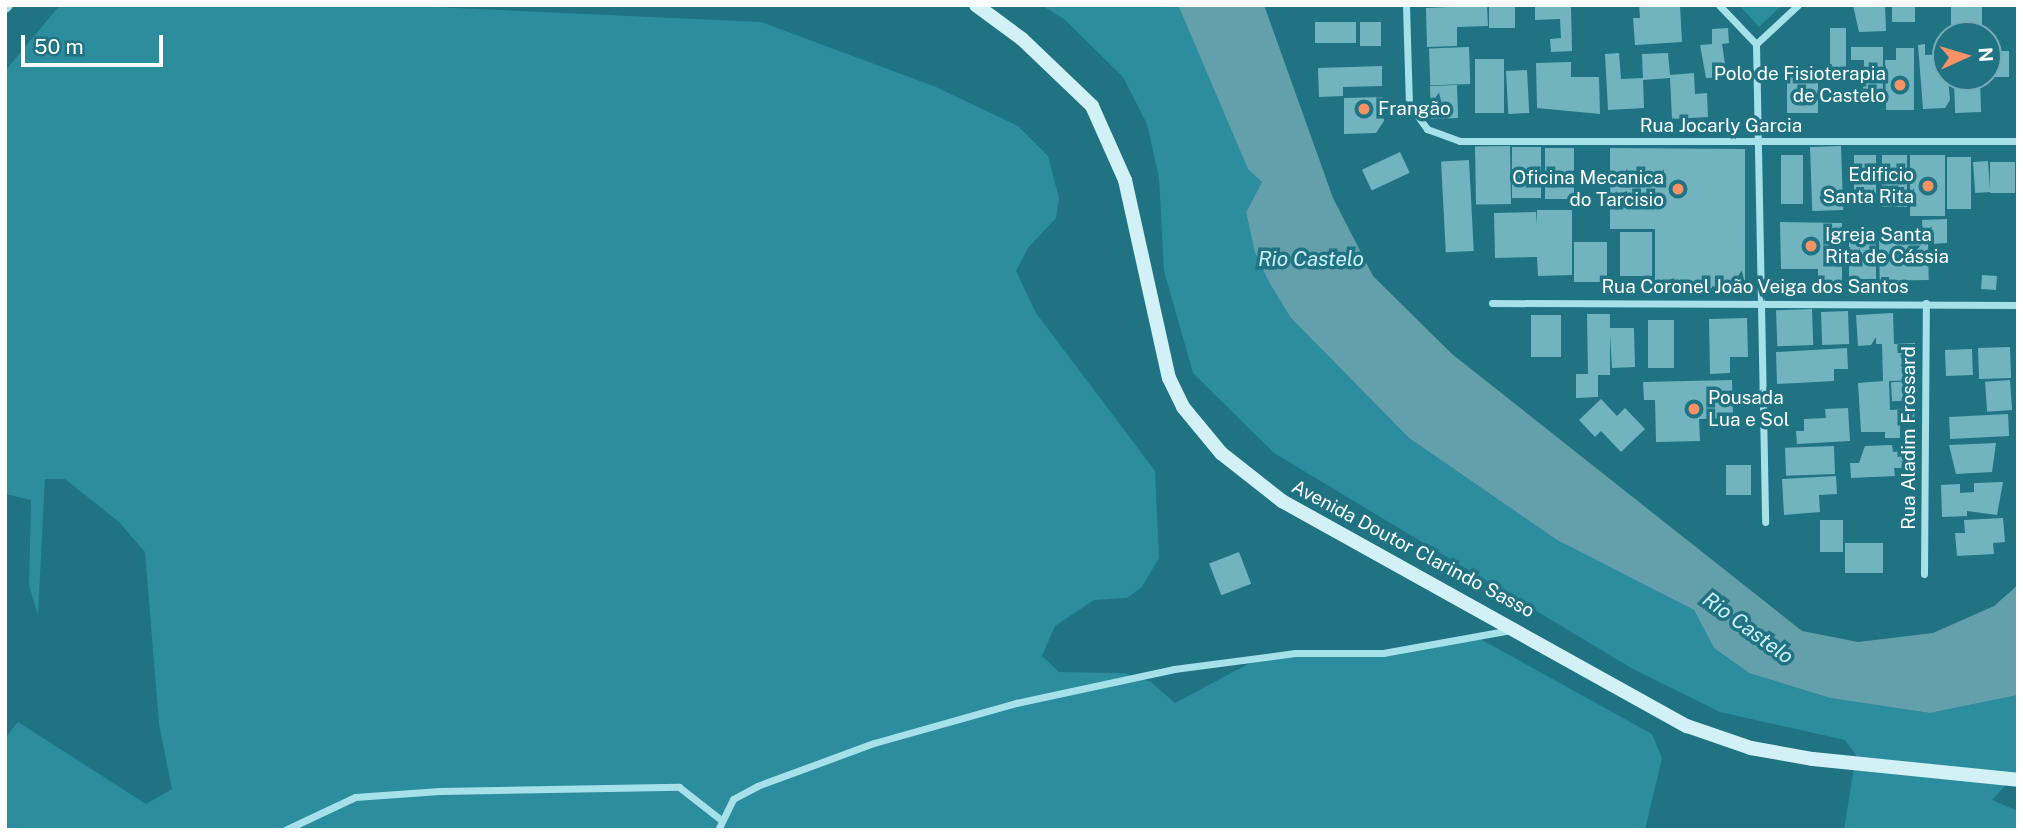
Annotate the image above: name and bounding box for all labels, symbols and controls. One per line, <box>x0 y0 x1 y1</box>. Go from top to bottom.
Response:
scale bar <box>24 21 166 65</box>
north arrow <box>1932 21 2002 91</box>
text: 50 m <box>34 34 84 59</box>
text: N <box>1974 46 1997 63</box>
place label: Polo de Fisioterapia de Castelo <box>1713 63 1886 107</box>
marker: Polo de Fisioterapia de Castelo <box>1892 77 1908 93</box>
place label: Frangão <box>1378 98 1451 120</box>
marker: Frangão <box>1356 101 1372 117</box>
street label: Rua Jocarly Garcia <box>1640 115 1802 137</box>
place label: Edificio Santa Rita <box>1823 164 1914 208</box>
place label: Oficina Mecanica do Tarcisio <box>1512 167 1664 211</box>
marker: Edificio Santa Rita <box>1920 178 1936 194</box>
marker: Oficina Mecanica do Tarcisio <box>1670 181 1686 197</box>
place label: Igreja Santa Rita de Cássia <box>1825 224 1949 268</box>
marker: Igreja Santa Rita de Cássia <box>1803 238 1819 254</box>
water label: Rio Castelo <box>1258 246 1364 272</box>
street label: Rua Coronel João Veiga dos Santos <box>1601 276 1909 298</box>
street label: Rua Aladim Frossard <box>1898 346 1920 530</box>
place label: Pousada Lua e Sol <box>1708 387 1790 431</box>
marker: Pousada Lua e Sol <box>1686 401 1702 417</box>
street label: Avenida Doutor Clarindo Sasso <box>1288 475 1538 623</box>
water label: Rio Castelo <box>1698 587 1798 669</box>

